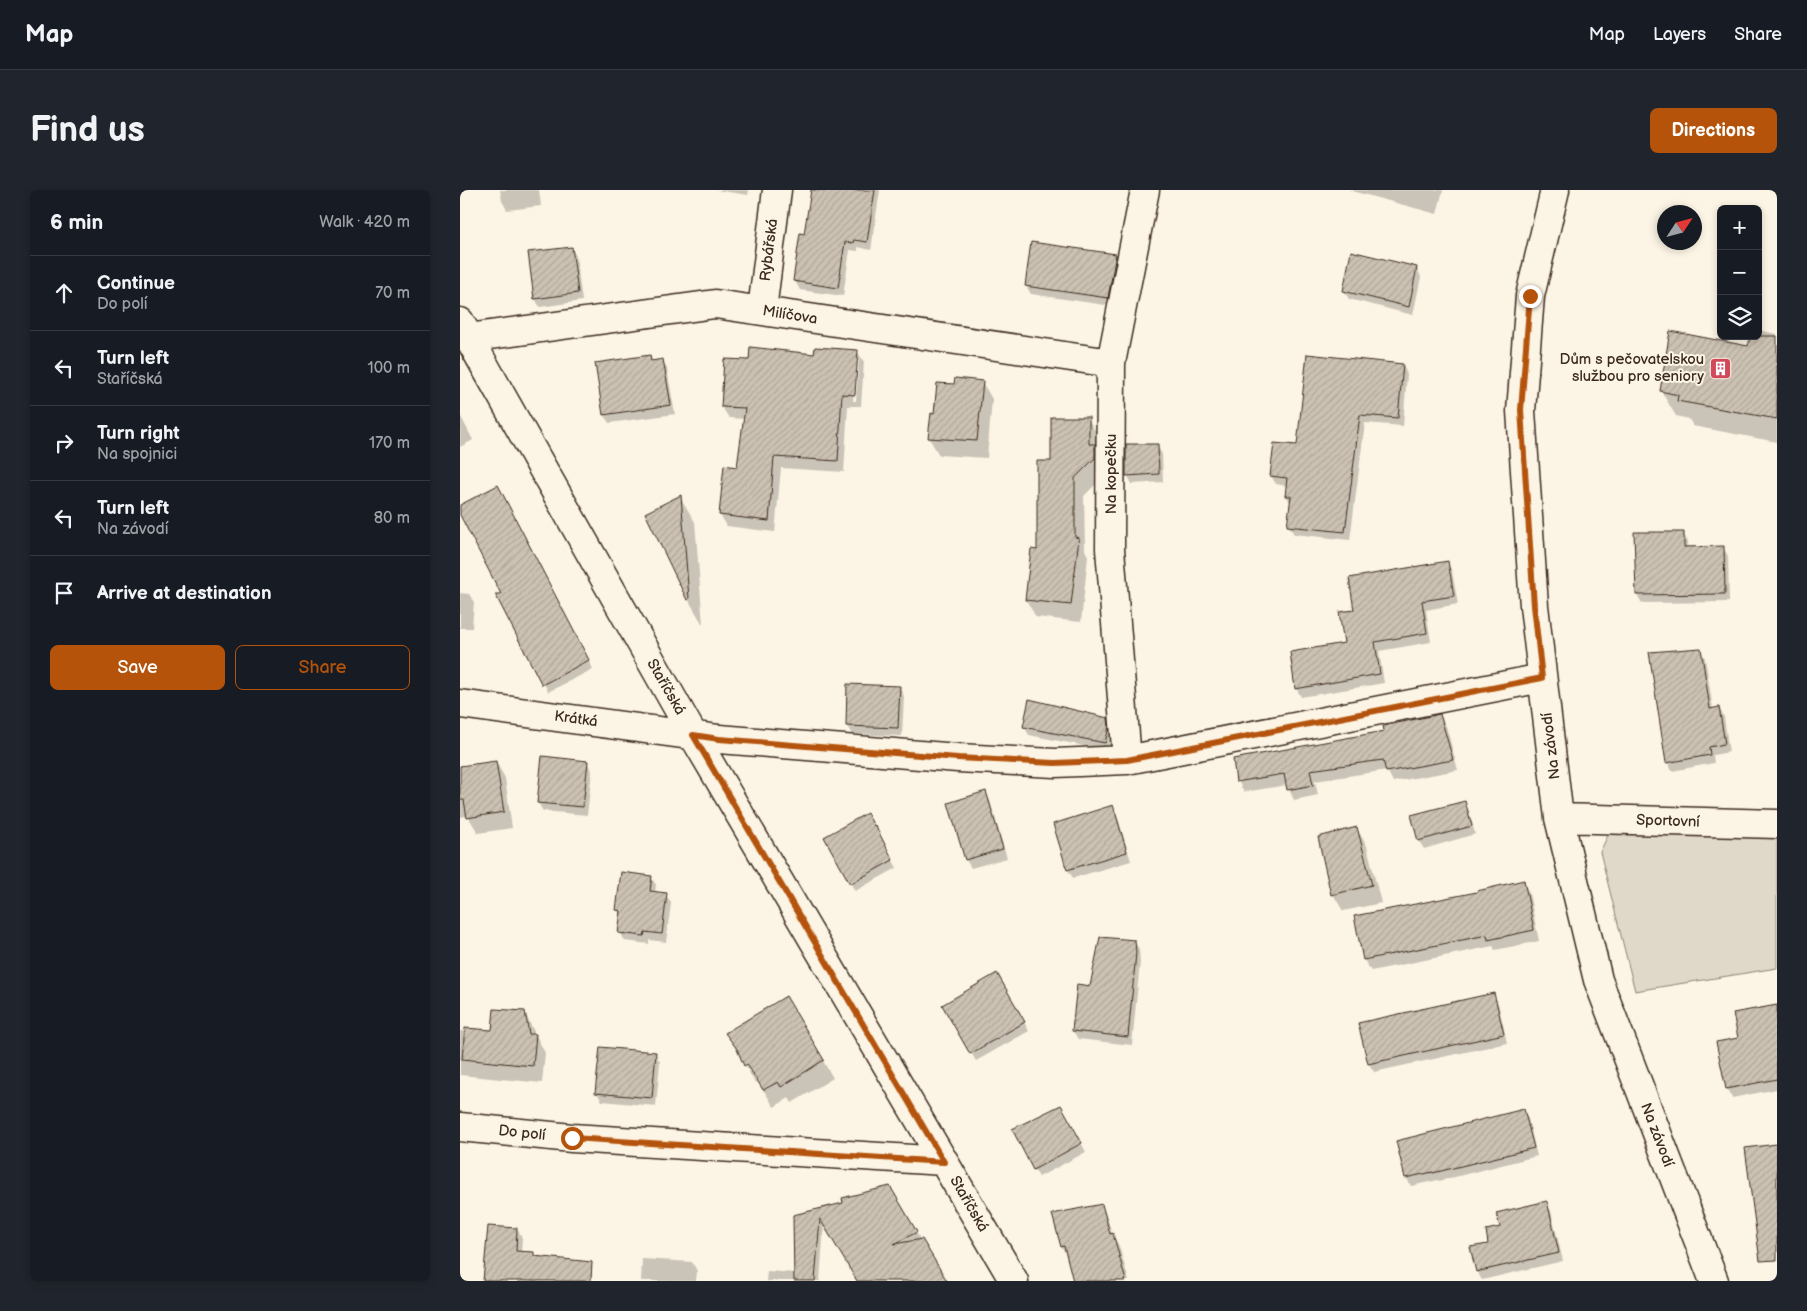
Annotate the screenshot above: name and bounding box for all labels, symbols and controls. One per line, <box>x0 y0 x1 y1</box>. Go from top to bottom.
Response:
text: Map <box>25 20 73 49</box>
text: Map <box>1589 24 1625 45</box>
text: Layers <box>1653 24 1706 45</box>
text: Share <box>1734 24 1782 45</box>
button: Directions <box>1650 108 1777 153</box>
text: Find us <box>30 109 145 152</box>
north arrow <box>1657 205 1702 250</box>
map controls <box>1717 205 1762 340</box>
button: + <box>1717 205 1762 250</box>
text: 6 min <box>50 210 103 235</box>
text: Walk · 420 m <box>319 213 410 232</box>
street label: Rybářská <box>756 218 782 282</box>
button: − <box>1717 250 1762 295</box>
text: Continue <box>97 272 175 295</box>
icon: ahead <box>50 279 78 307</box>
text: 70 m <box>375 284 410 303</box>
route end <box>1519 285 1542 308</box>
text: Do polí <box>97 295 148 314</box>
button: layers <box>1717 295 1762 340</box>
street label: Milíčova <box>761 301 819 329</box>
text: Turn left <box>97 347 169 370</box>
place label: Dům s pečovatelskou službou pro seniory <box>1560 350 1704 386</box>
icon: left <box>50 354 78 382</box>
building icon: Dům s pečovatelskou službou pro seniory <box>1708 356 1732 380</box>
text: 100 m <box>367 359 410 378</box>
text: Staříčská <box>97 370 163 389</box>
text: Turn right <box>97 422 180 445</box>
icon: right <box>50 429 78 457</box>
text: 170 m <box>369 434 410 453</box>
street label: Na kopečku <box>1102 434 1121 514</box>
text: Na spojnici <box>97 445 177 464</box>
text: Turn left <box>97 497 169 520</box>
icon: left <box>50 504 78 532</box>
text: 80 m <box>374 509 410 528</box>
text: Na závodí <box>97 520 168 539</box>
icon: arrive <box>50 579 78 607</box>
text: Arrive at destination <box>97 582 272 605</box>
button: Save <box>50 645 225 690</box>
button: Share <box>235 645 410 690</box>
street label: Staříčská <box>642 656 690 718</box>
street label: Krátká <box>553 707 599 731</box>
street label: Na závodí <box>1537 711 1565 780</box>
street label: Sportovní <box>1636 810 1701 832</box>
street label: Na závodí <box>1636 1100 1678 1170</box>
street label: Do polí <box>497 1121 547 1145</box>
route start <box>561 1127 584 1150</box>
street label: Staříčská <box>945 1173 993 1235</box>

